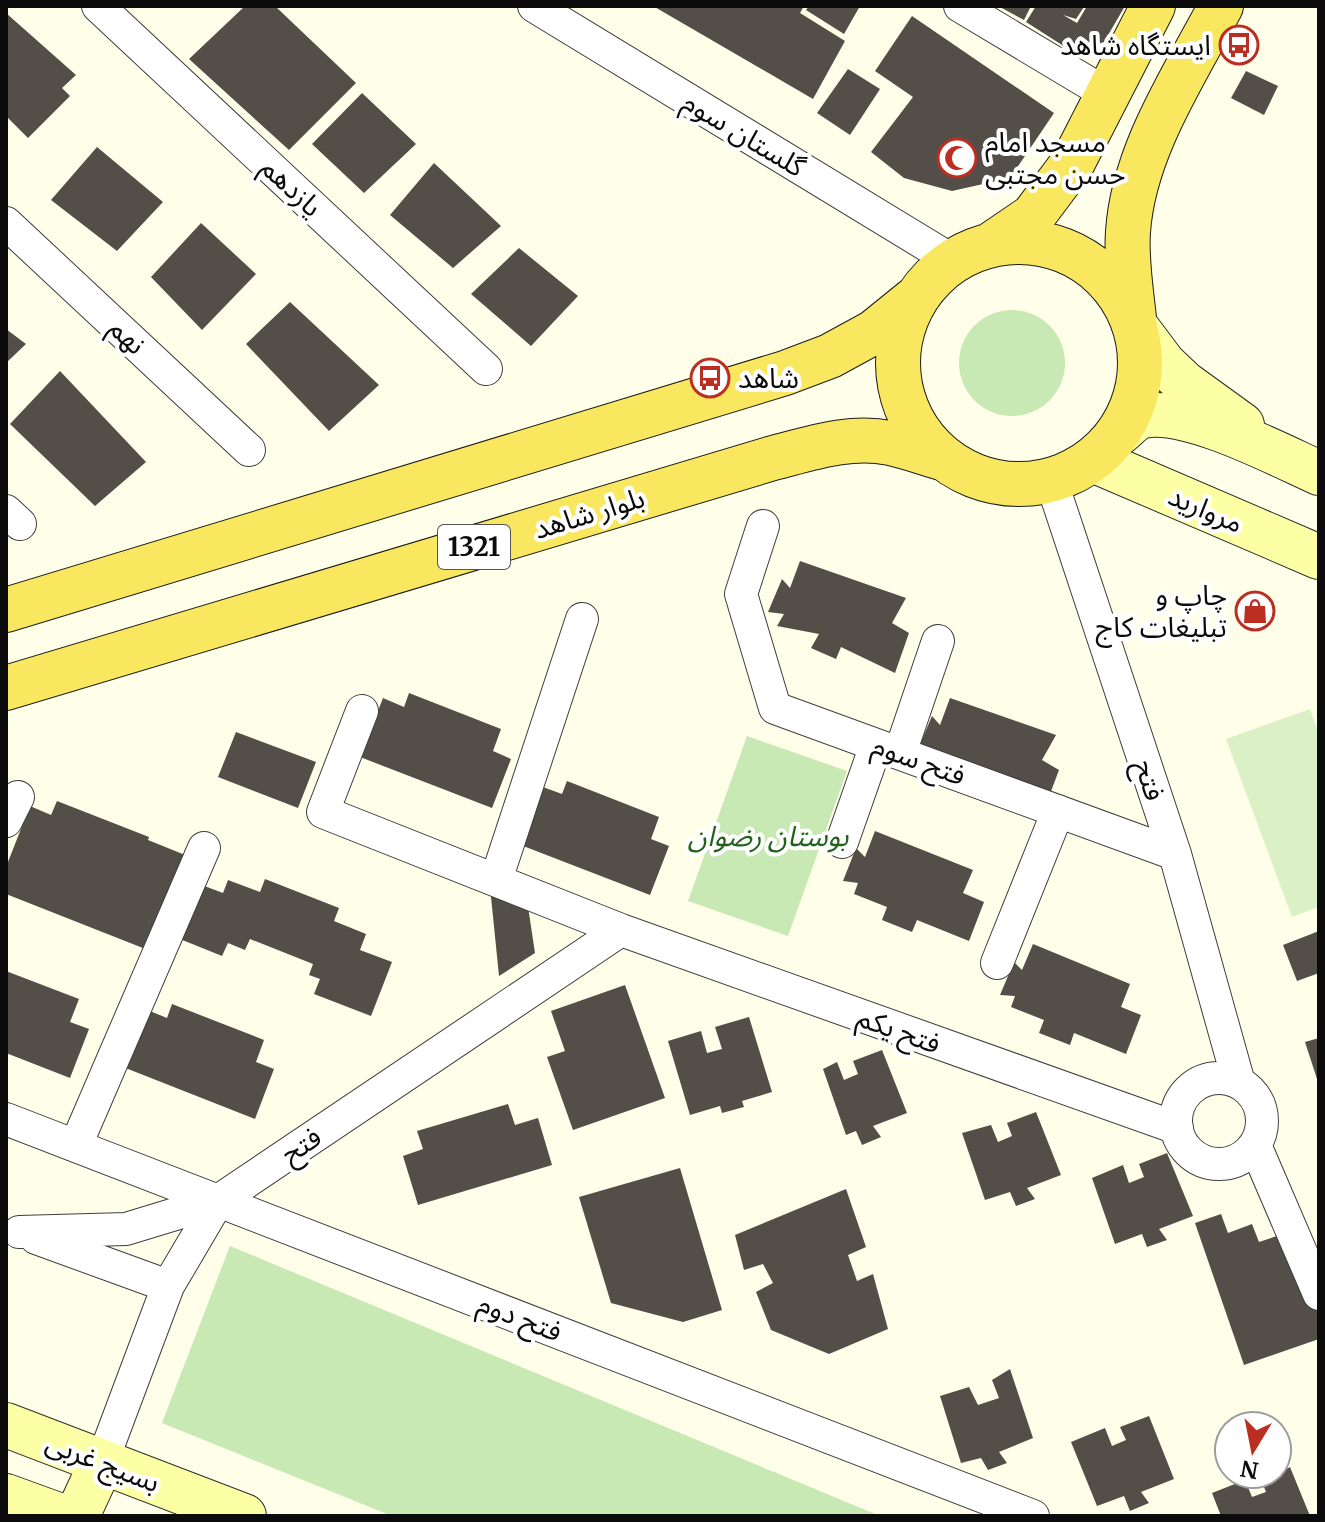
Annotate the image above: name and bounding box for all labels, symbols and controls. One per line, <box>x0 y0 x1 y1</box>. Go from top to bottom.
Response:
bus stop icon: ایستگاه شاهد <box>1218 24 1260 66</box>
place label: ایستگاه شاهد <box>1060 27 1211 63</box>
street label: گلستان سوم <box>675 83 812 187</box>
place label: مسجد امام حسن مجتبی <box>985 124 1126 192</box>
mosque icon: مسجد امام حسن مجتبی <box>936 137 978 179</box>
street label: یازدهم <box>251 150 330 227</box>
street label: نهم <box>99 310 154 365</box>
bus stop icon: شاهد <box>689 357 731 399</box>
place label: شاهد <box>738 360 799 396</box>
street label: مروارید <box>1163 477 1249 541</box>
street label: بلوار شاهد <box>529 479 649 547</box>
road number: 1321 <box>438 525 510 569</box>
place label: چاپ و تبلیغات کاج <box>1095 577 1227 648</box>
shop icon: چاپ و تبلیغات کاج <box>1234 590 1276 632</box>
street label: فتح سوم <box>866 727 970 796</box>
street label: فتح <box>1124 755 1173 806</box>
park label: بوستان رضوان <box>688 818 849 854</box>
street label: فتح یکم <box>851 998 946 1065</box>
street label: فتح <box>274 1119 330 1174</box>
street label: فتح دوم <box>472 1285 567 1352</box>
north arrow <box>1213 1410 1293 1490</box>
street label: بسیج غربی <box>40 1424 165 1503</box>
text: N <box>1238 1454 1261 1485</box>

